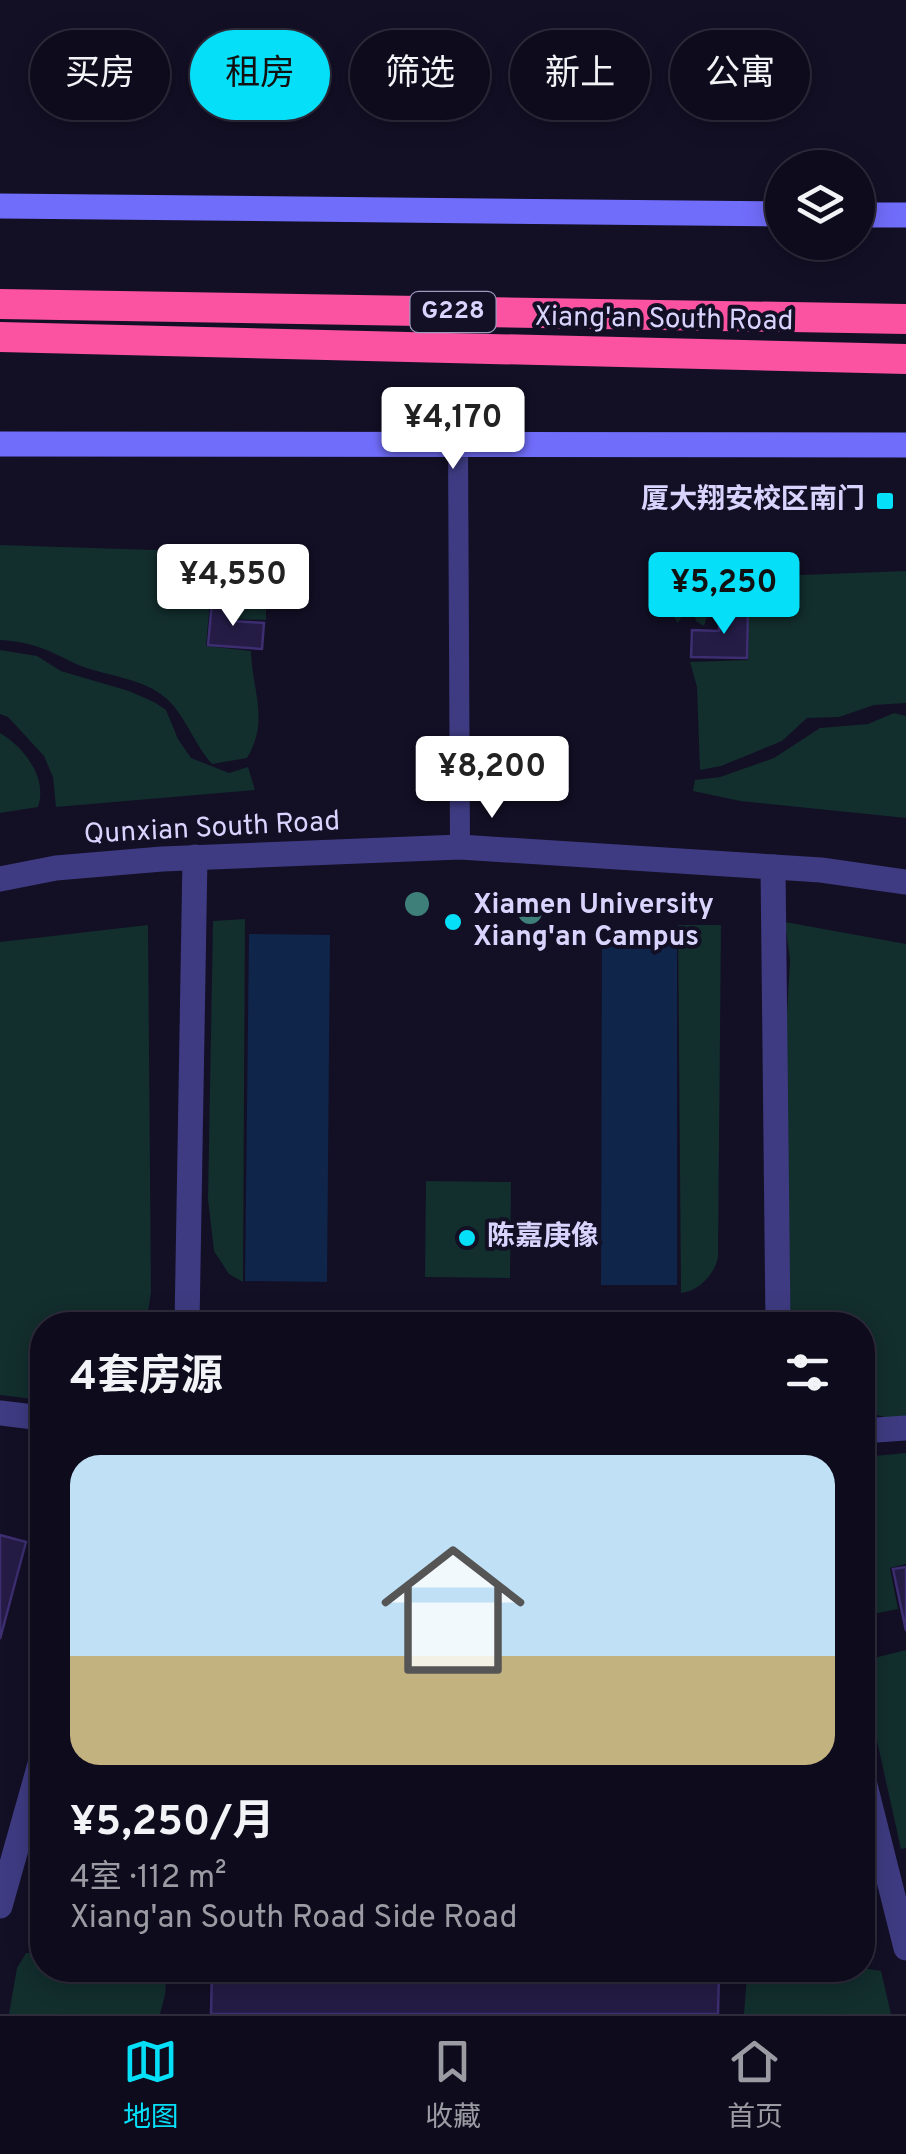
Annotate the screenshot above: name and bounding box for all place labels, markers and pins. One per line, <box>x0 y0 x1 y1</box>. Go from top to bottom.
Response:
pin: ¥4,170 <box>372 387 534 472</box>
place label: 厦大翔安校区南门 <box>641 483 865 519</box>
marker: 厦大翔安校区南门 <box>874 490 896 512</box>
pin: ¥4,550 <box>152 544 314 629</box>
pin: ¥5,250 <box>643 552 805 637</box>
pin: ¥8,200 <box>411 736 573 821</box>
place label: Xiamen University Xiang'an Campus <box>473 888 714 956</box>
marker: Xiamen University Xiang'an Campus <box>442 911 464 933</box>
place label: 陈嘉庚像 <box>487 1220 599 1256</box>
marker: 陈嘉庚像 <box>456 1227 478 1249</box>

